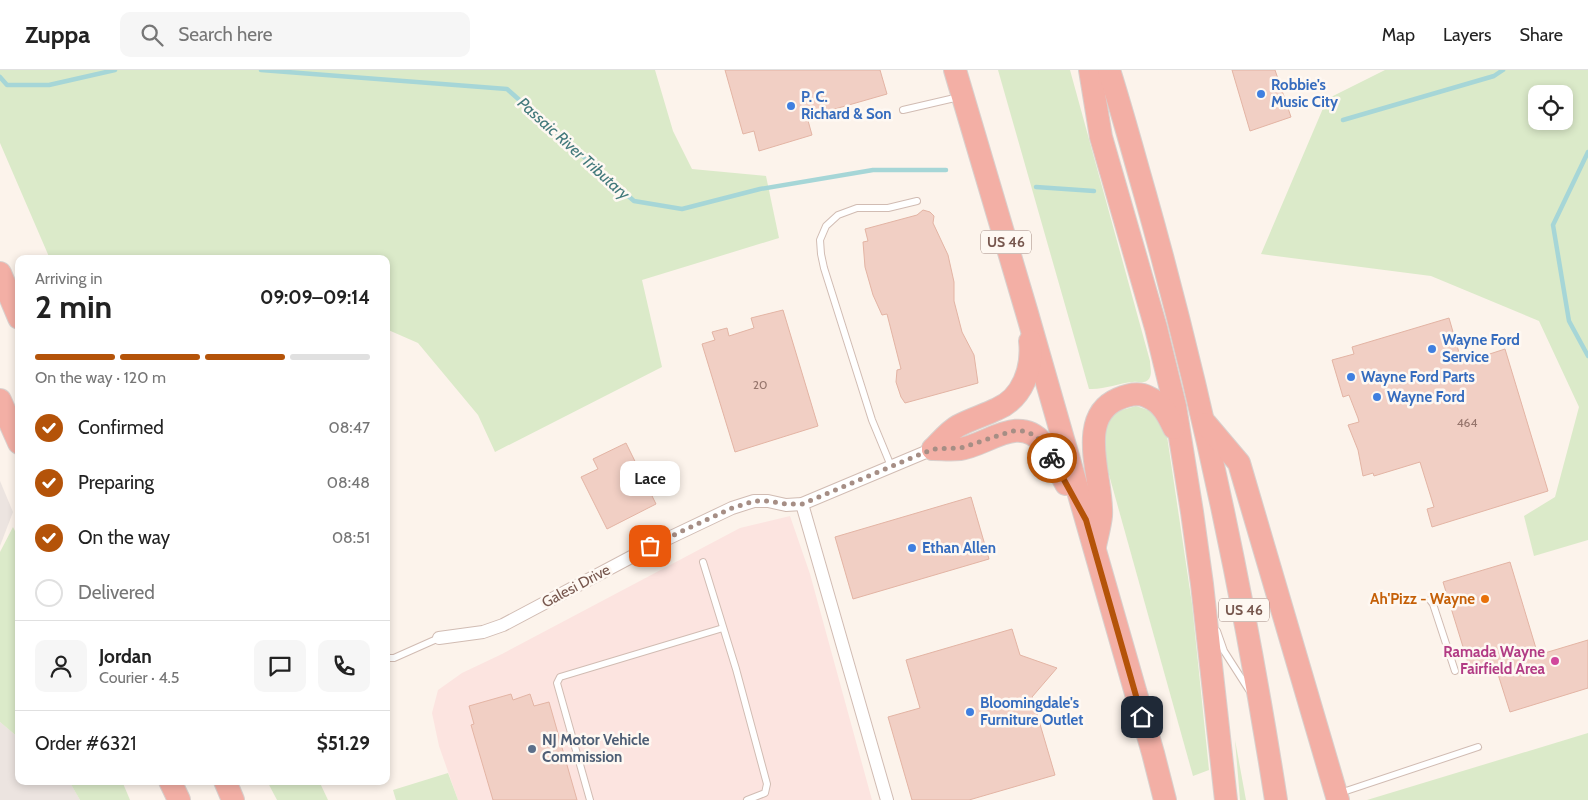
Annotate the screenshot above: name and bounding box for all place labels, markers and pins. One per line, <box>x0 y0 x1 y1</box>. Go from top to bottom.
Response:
place label: Robbie's Music City <box>1271 76 1339 111</box>
place label: P. C. Richard & Son <box>801 88 892 123</box>
marker: Robbie's Music City <box>1255 88 1267 100</box>
marker: P. C. Richard & Son <box>785 100 797 112</box>
place label: Wayne Ford Service <box>1442 331 1520 366</box>
marker: Wayne Ford Service <box>1426 343 1438 355</box>
place label: Wayne Ford Parts <box>1361 368 1475 386</box>
marker: Wayne Ford Parts <box>1345 371 1357 383</box>
place label: Wayne Ford <box>1387 388 1465 406</box>
marker: Wayne Ford <box>1371 391 1383 403</box>
callout: Lace <box>620 461 680 496</box>
pin <box>629 525 671 567</box>
place label: Ethan Allen <box>922 539 996 557</box>
marker: Ethan Allen <box>906 542 918 554</box>
place label: Ah'Pizz - Wayne <box>1370 590 1475 608</box>
marker: Ah'Pizz - Wayne <box>1479 593 1491 605</box>
place label: Ramada Wayne Fairfield Area <box>1443 643 1546 678</box>
marker: Ramada Wayne Fairfield Area <box>1549 655 1561 667</box>
place label: Bloomingdale's Furniture Outlet <box>980 694 1083 729</box>
pin <box>1121 696 1163 738</box>
marker: Bloomingdale's Furniture Outlet <box>964 706 976 718</box>
place label: NJ Motor Vehicle Commission <box>542 731 650 766</box>
marker: NJ Motor Vehicle Commission <box>526 743 538 755</box>

